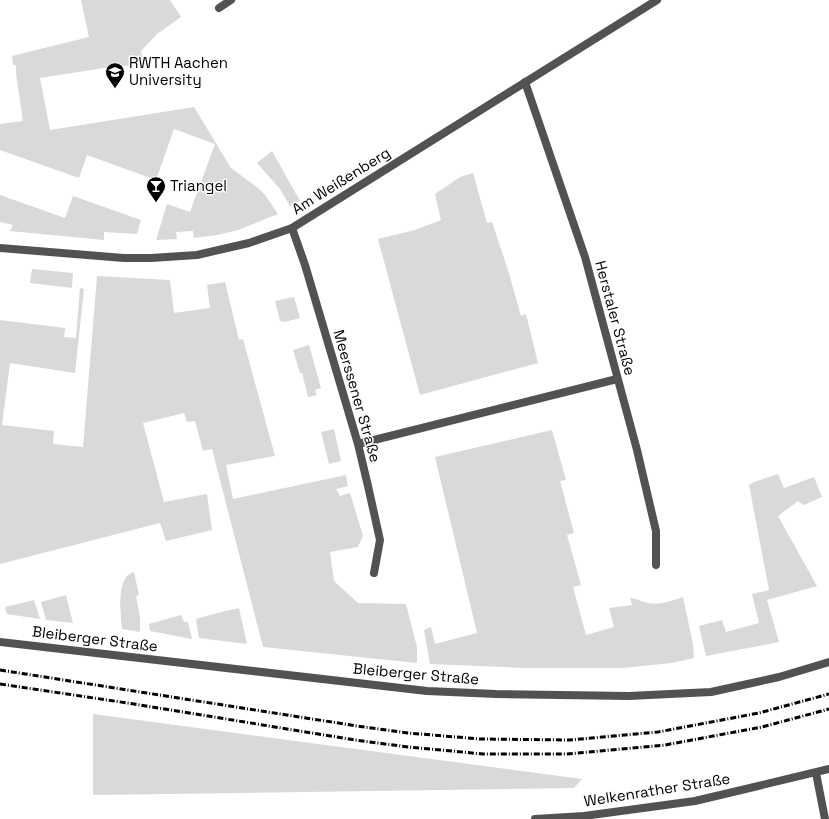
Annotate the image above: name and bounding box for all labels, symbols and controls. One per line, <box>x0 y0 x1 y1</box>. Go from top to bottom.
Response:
place label: RWTH Aachen University <box>129 53 228 89</box>
school or university icon: RWTH Aachen University <box>104 61 126 89</box>
street label: Am Weißenberg <box>288 143 394 218</box>
bar icon: Triangel <box>145 175 167 203</box>
place label: Triangel <box>170 176 227 195</box>
street label: Herstaler Straße <box>591 258 640 377</box>
street label: Meerssener Straße <box>329 327 386 464</box>
street label: Bleiberger Straße <box>31 621 159 656</box>
street label: Bleiberger Straße <box>352 659 480 688</box>
street label: Welkenrather Straße <box>583 769 731 810</box>

